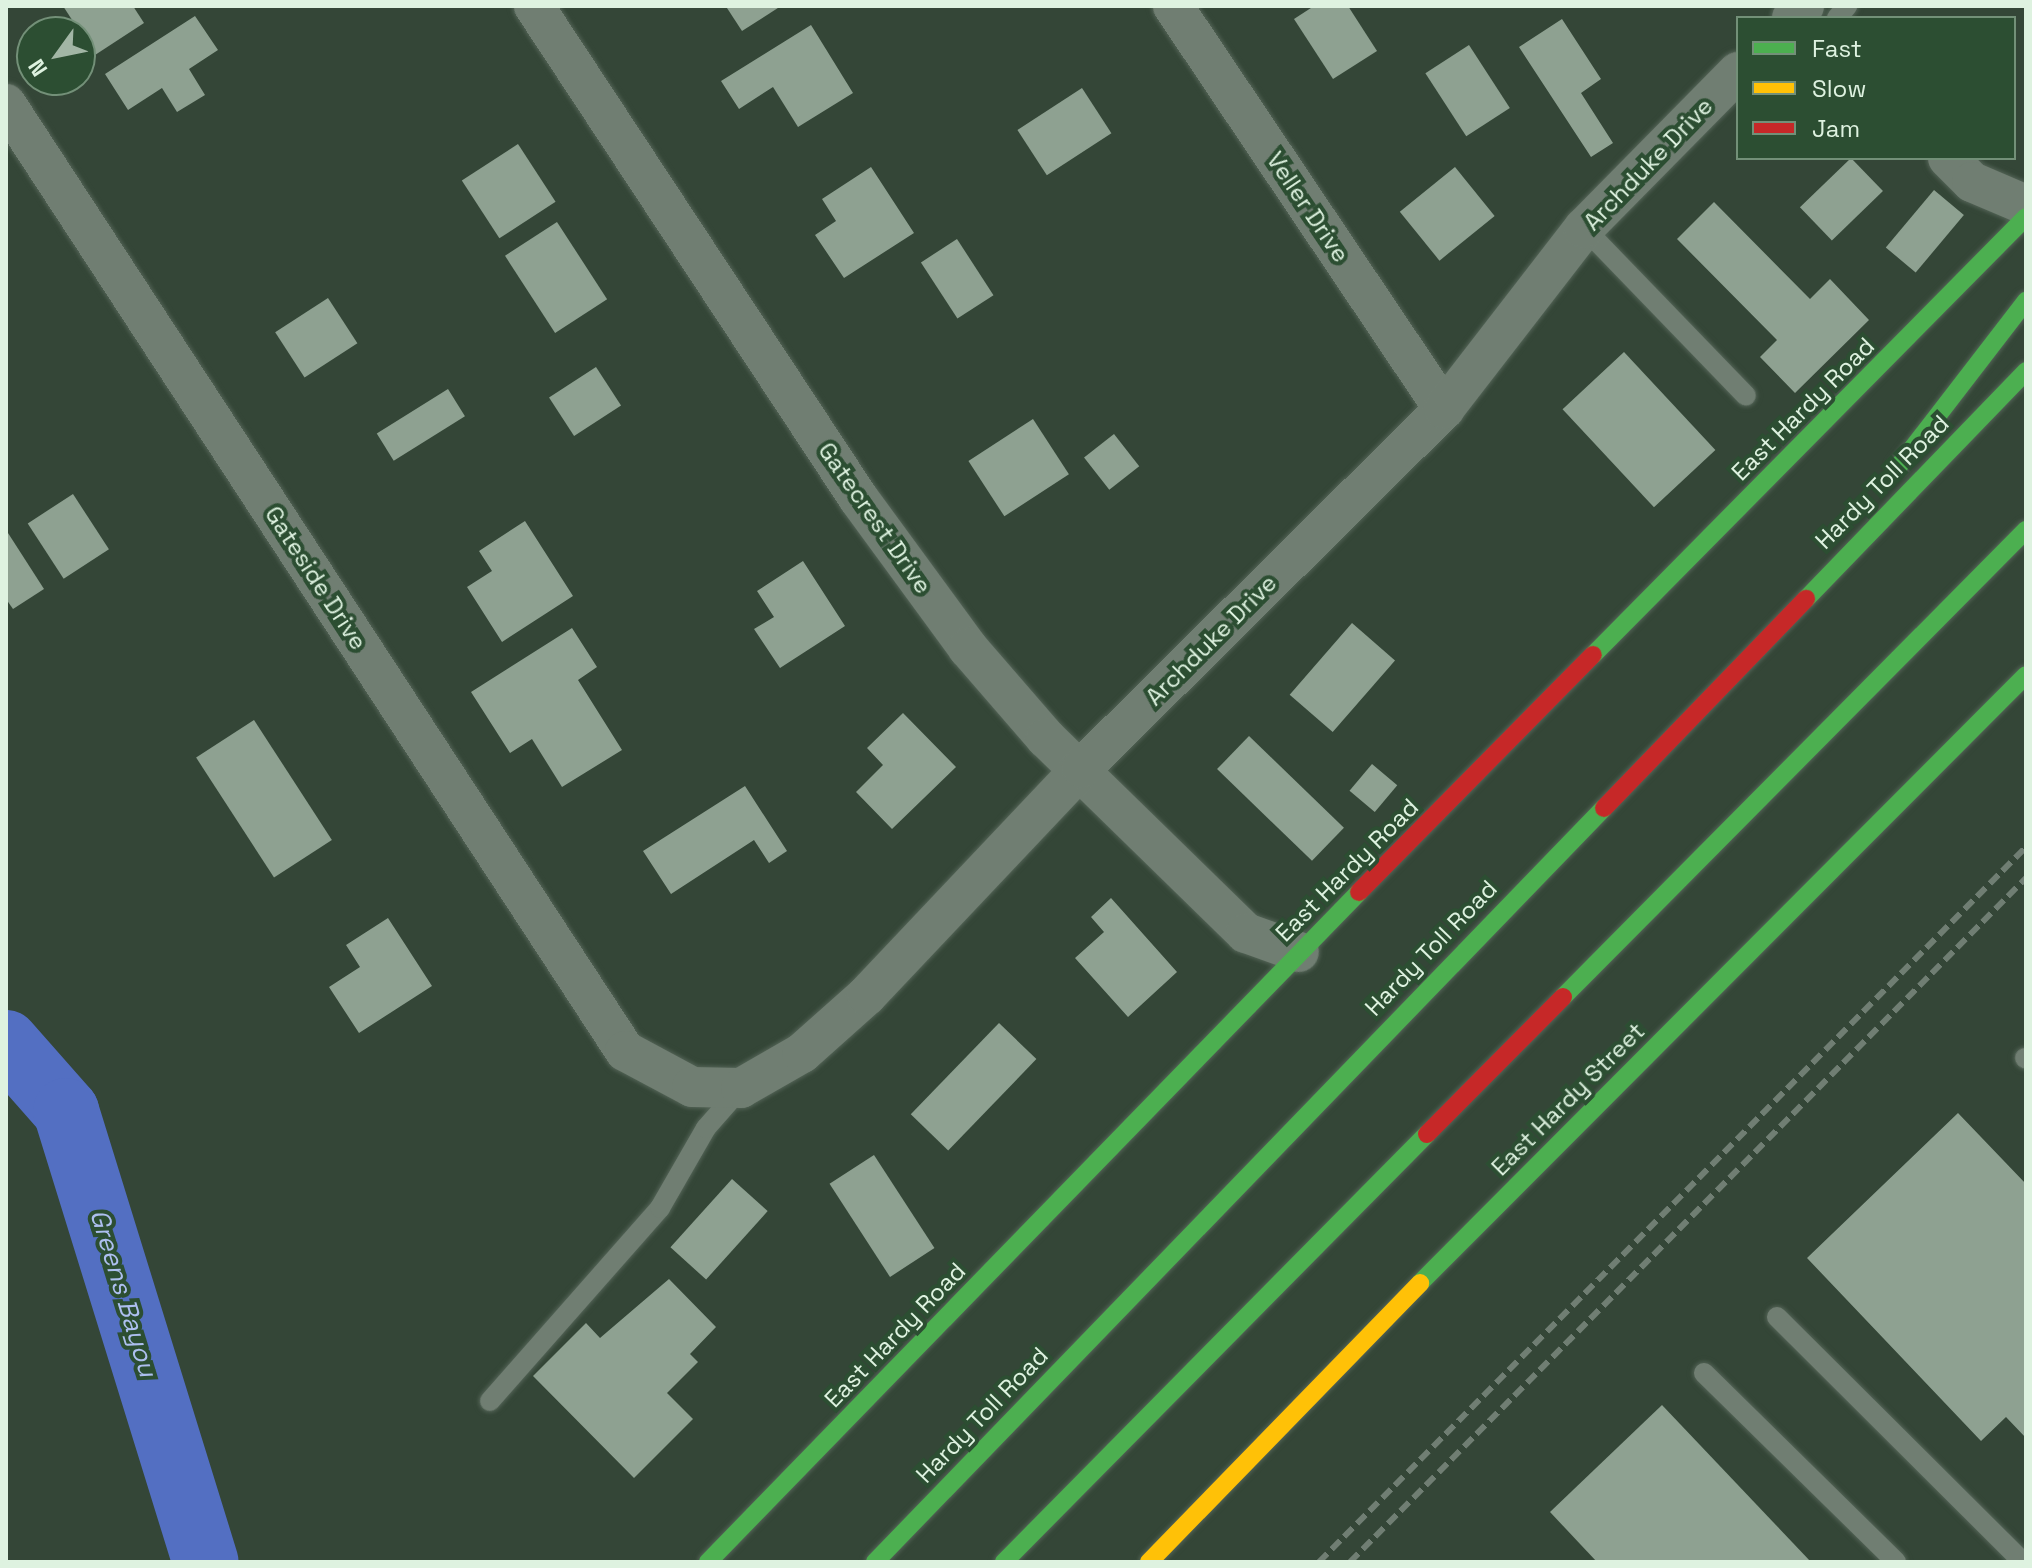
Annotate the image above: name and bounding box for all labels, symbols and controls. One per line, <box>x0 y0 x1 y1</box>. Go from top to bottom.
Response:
north arrow <box>16 16 96 96</box>
legend <box>1736 16 2016 160</box>
text: Fast <box>1812 33 1862 64</box>
text: N <box>22 54 53 82</box>
text: Slow <box>1812 73 1866 104</box>
street label: Archduke Drive <box>1578 92 1718 236</box>
text: Jam <box>1812 113 1860 144</box>
street label: Veller Drive <box>1261 146 1355 268</box>
street label: East Hardy Road <box>1726 332 1880 486</box>
street label: Hardy Toll Road <box>1809 409 1955 555</box>
street label: Gatecrest Drive <box>812 437 938 599</box>
street label: Gateside Drive <box>259 501 373 655</box>
street label: Archduke Drive <box>1140 569 1282 711</box>
street label: East Hardy Road <box>1270 793 1424 947</box>
street label: Hardy Toll Road <box>1359 874 1503 1022</box>
street label: East Hardy Street <box>1485 1016 1651 1182</box>
water label: Greens Bayou <box>83 1206 163 1380</box>
street label: East Hardy Road <box>819 1257 971 1413</box>
street label: Hardy Toll Road <box>910 1341 1054 1489</box>

